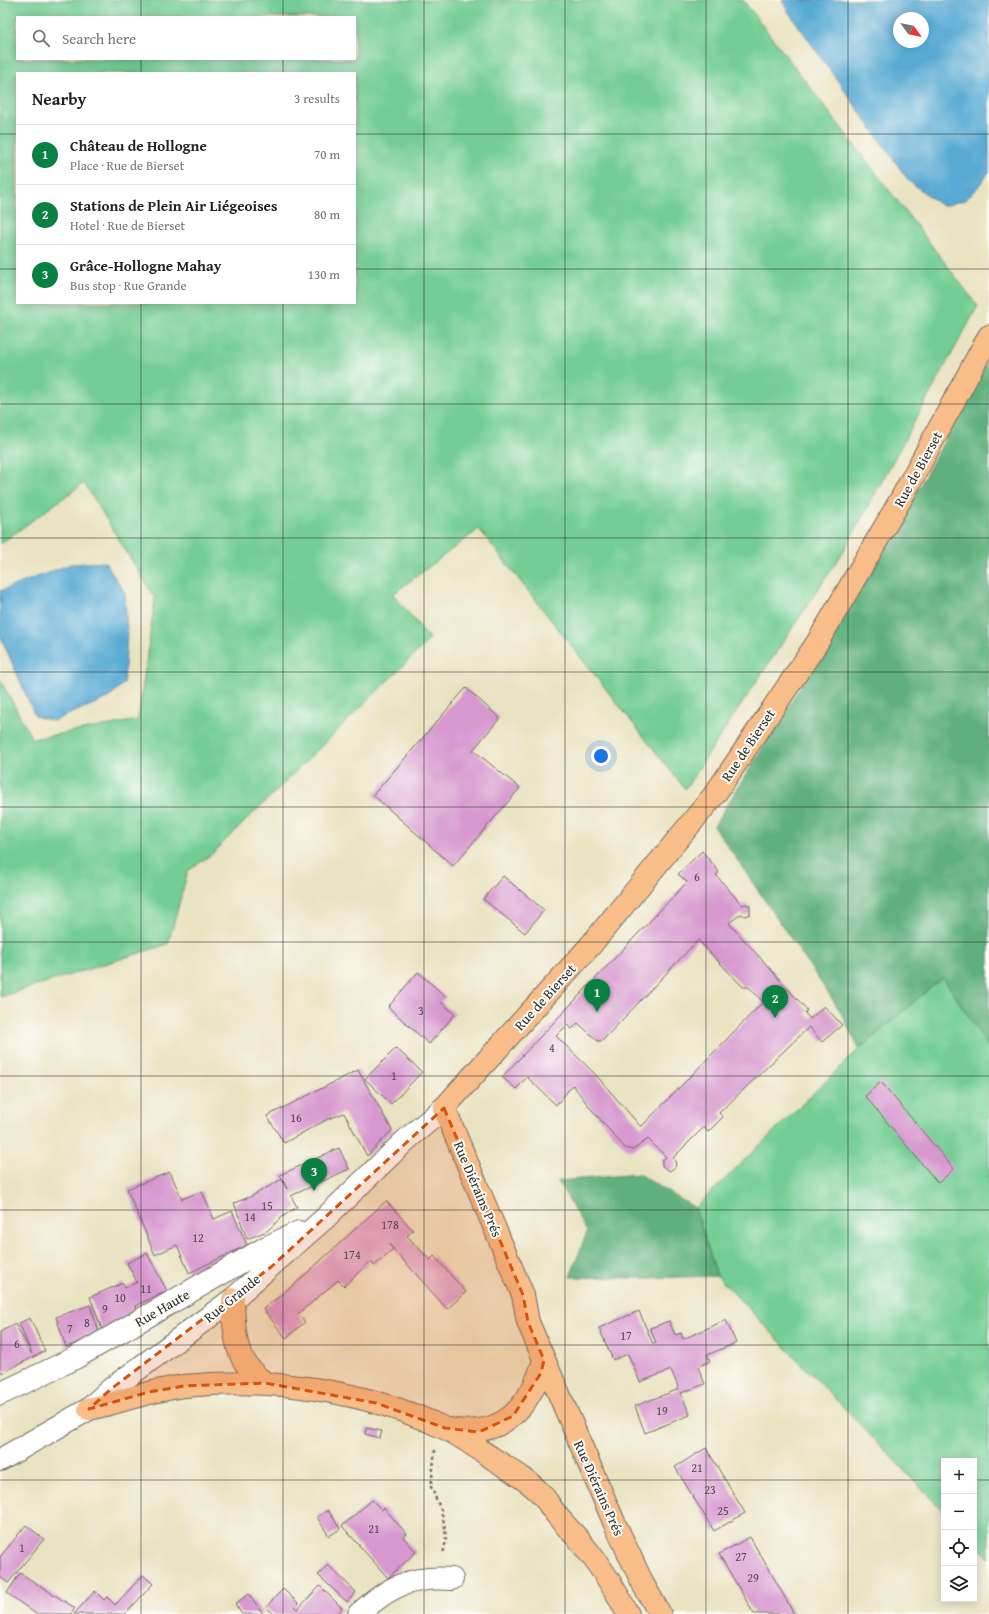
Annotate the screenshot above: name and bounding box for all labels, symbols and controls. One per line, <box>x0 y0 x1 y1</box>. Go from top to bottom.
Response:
north arrow <box>893 12 929 48</box>
search box <box>16 16 356 60</box>
icon: search <box>30 27 52 49</box>
text: Search here <box>62 28 136 49</box>
text: Nearby <box>32 86 86 111</box>
text: 3 results <box>294 89 340 108</box>
text: Château de Hollogne <box>70 135 207 156</box>
text: 1 <box>42 145 48 164</box>
text: 70 m <box>314 145 340 164</box>
text: Place · Rue de Bierset <box>70 156 184 175</box>
text: Stations de Plein Air Liégeoises <box>70 195 277 216</box>
text: 2 <box>42 205 48 224</box>
text: 80 m <box>314 205 340 224</box>
text: Hotel · Rue de Bierset <box>70 216 185 235</box>
text: Grâce-Hollogne Mahay <box>70 255 221 276</box>
text: 3 <box>42 265 48 284</box>
text: 130 m <box>308 265 340 284</box>
text: Bus stop · Rue Grande <box>70 276 187 295</box>
street label: Rue de Bierset <box>889 428 947 510</box>
street label: Rue de Bierset <box>716 705 780 785</box>
your location <box>591 746 611 766</box>
house number: 6 <box>694 868 700 885</box>
street label: Rue de Bierset <box>510 959 580 1035</box>
pin: 1 <box>584 979 610 1012</box>
pin: 2 <box>762 985 788 1018</box>
house number: 3 <box>418 1002 424 1019</box>
house number: 4 <box>549 1039 555 1056</box>
house number: 1 <box>391 1067 397 1084</box>
house number: 16 <box>290 1109 302 1126</box>
street label: Rue Diérains Prés <box>449 1138 507 1240</box>
pin: 3 <box>301 1158 327 1191</box>
house number: 15 <box>261 1197 273 1214</box>
house number: 14 <box>244 1208 256 1225</box>
house number: 178 <box>381 1216 399 1233</box>
house number: 12 <box>192 1229 204 1246</box>
house number: 174 <box>343 1246 361 1263</box>
street label: Rue Grande <box>199 1269 265 1327</box>
house number: 11 <box>140 1280 152 1297</box>
street label: Rue Haute <box>131 1284 193 1332</box>
house number: 10 <box>114 1289 126 1306</box>
house number: 9 <box>102 1300 108 1317</box>
house number: 8 <box>84 1314 90 1331</box>
house number: 7 <box>67 1320 73 1337</box>
house number: 17 <box>620 1327 632 1344</box>
house number: 6 <box>14 1335 20 1352</box>
house number: 19 <box>656 1402 668 1419</box>
street label: Rue Diérains Prés <box>569 1437 629 1539</box>
map controls <box>941 1458 977 1602</box>
button: + <box>941 1458 977 1494</box>
house number: 21 <box>691 1459 703 1476</box>
house number: 23 <box>704 1481 716 1498</box>
button: − <box>941 1494 977 1530</box>
house number: 25 <box>717 1502 729 1519</box>
house number: 21 <box>368 1520 380 1537</box>
button: locate <box>941 1530 977 1566</box>
house number: 1 <box>19 1539 25 1556</box>
house number: 27 <box>735 1548 747 1565</box>
button: layers <box>941 1566 977 1602</box>
house number: 29 <box>747 1569 759 1586</box>

